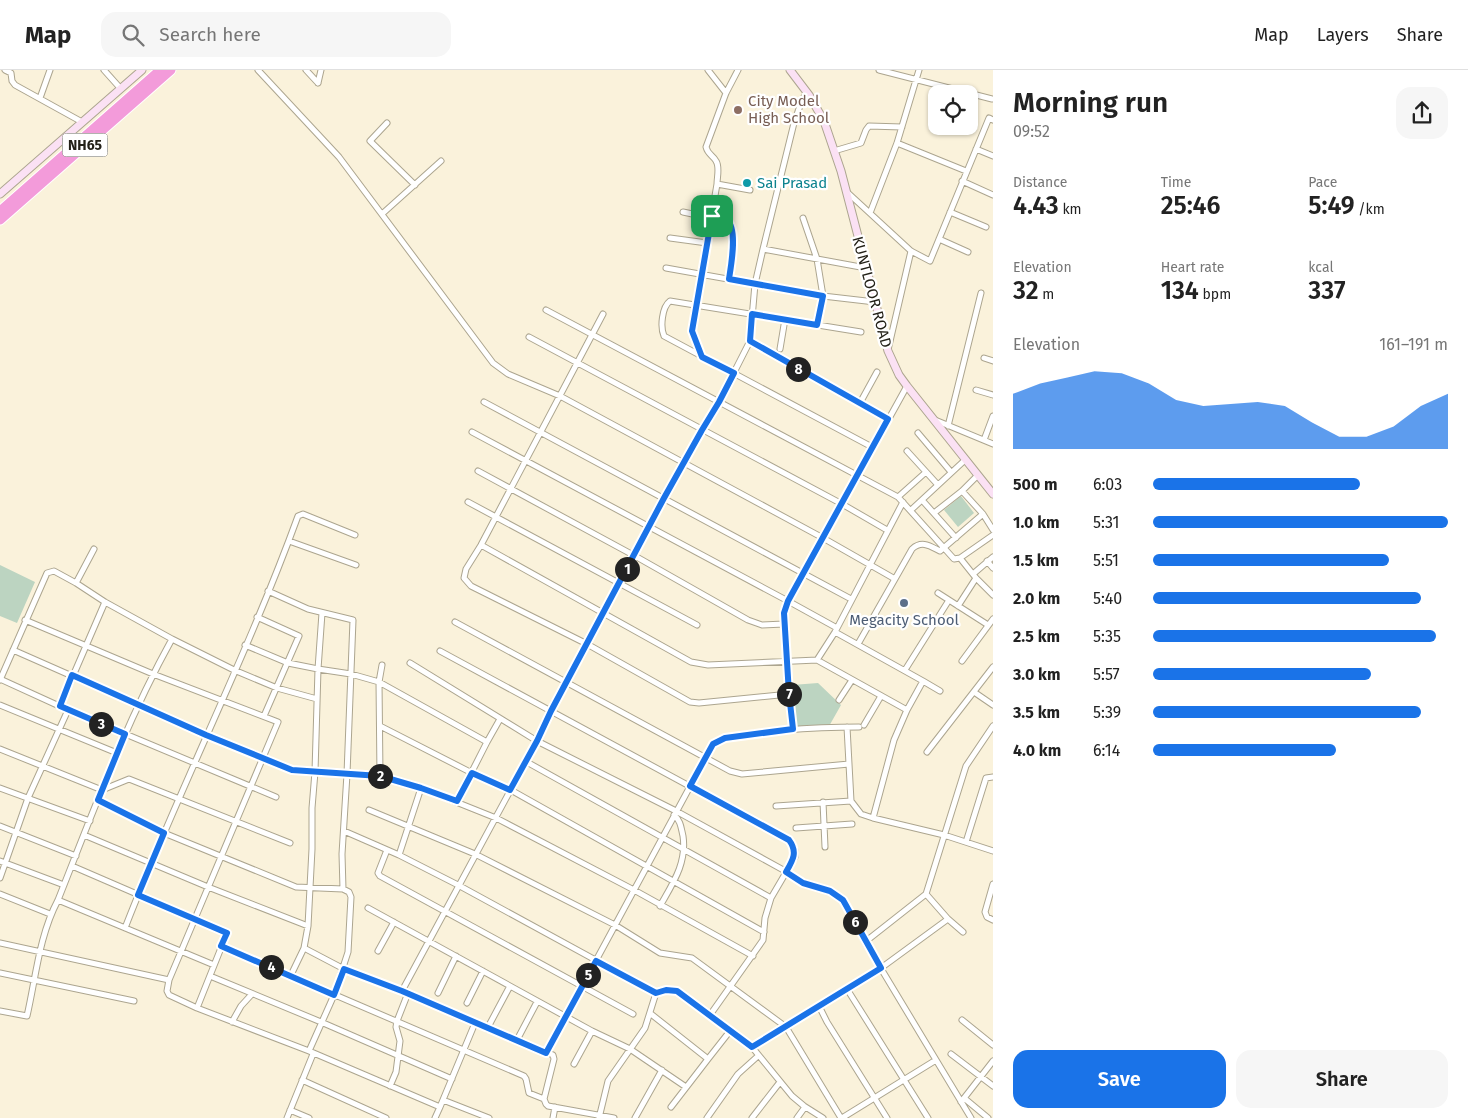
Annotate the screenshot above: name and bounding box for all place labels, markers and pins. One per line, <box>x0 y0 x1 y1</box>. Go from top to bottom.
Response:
place label: City Model High School <box>748 92 830 127</box>
marker: City Model High School <box>732 104 744 116</box>
place label: Sai Prasad <box>757 174 827 192</box>
marker: Sai Prasad <box>741 177 753 189</box>
pin <box>691 195 733 237</box>
pin: 8 <box>786 356 810 382</box>
pin: 1 <box>614 556 640 582</box>
marker: Megacity School <box>898 597 910 609</box>
place label: Megacity School <box>849 611 959 629</box>
pin: 7 <box>776 682 802 706</box>
pin: 3 <box>88 712 114 736</box>
pin: 2 <box>368 764 392 788</box>
pin: 6 <box>842 910 868 934</box>
pin: 4 <box>258 954 284 980</box>
pin: 5 <box>576 962 600 988</box>

